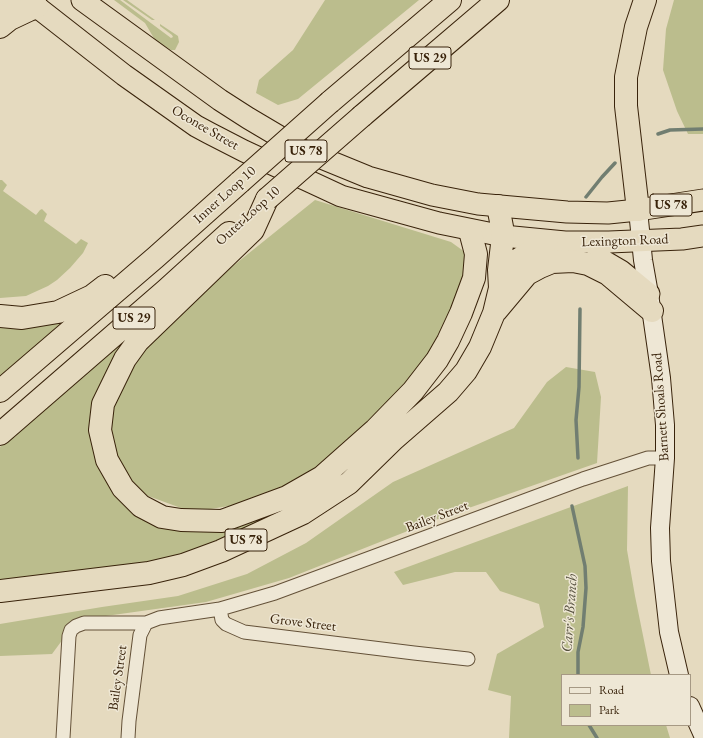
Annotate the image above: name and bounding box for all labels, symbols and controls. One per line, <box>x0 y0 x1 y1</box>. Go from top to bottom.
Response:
road number: US 29 <box>409 47 451 69</box>
street label: Oconee Street <box>168 102 242 154</box>
road number: US 78 <box>285 140 327 162</box>
street label: Inner Loop 10 <box>190 163 260 227</box>
street label: Outer Loop 10 <box>212 183 284 249</box>
road number: US 78 <box>650 194 692 216</box>
street label: Lexington Road <box>581 231 669 251</box>
road number: US 29 <box>113 307 155 329</box>
street label: Barnett Shoals Road <box>649 352 673 462</box>
street label: Bailey Street <box>403 497 471 537</box>
road number: US 78 <box>225 529 267 551</box>
water label: Carr's Branch <box>558 573 582 653</box>
street label: Grove Street <box>269 611 337 635</box>
street label: Bailey Street <box>105 644 131 712</box>
legend <box>561 674 691 726</box>
text: Road <box>599 682 624 698</box>
text: Park <box>599 702 619 718</box>

